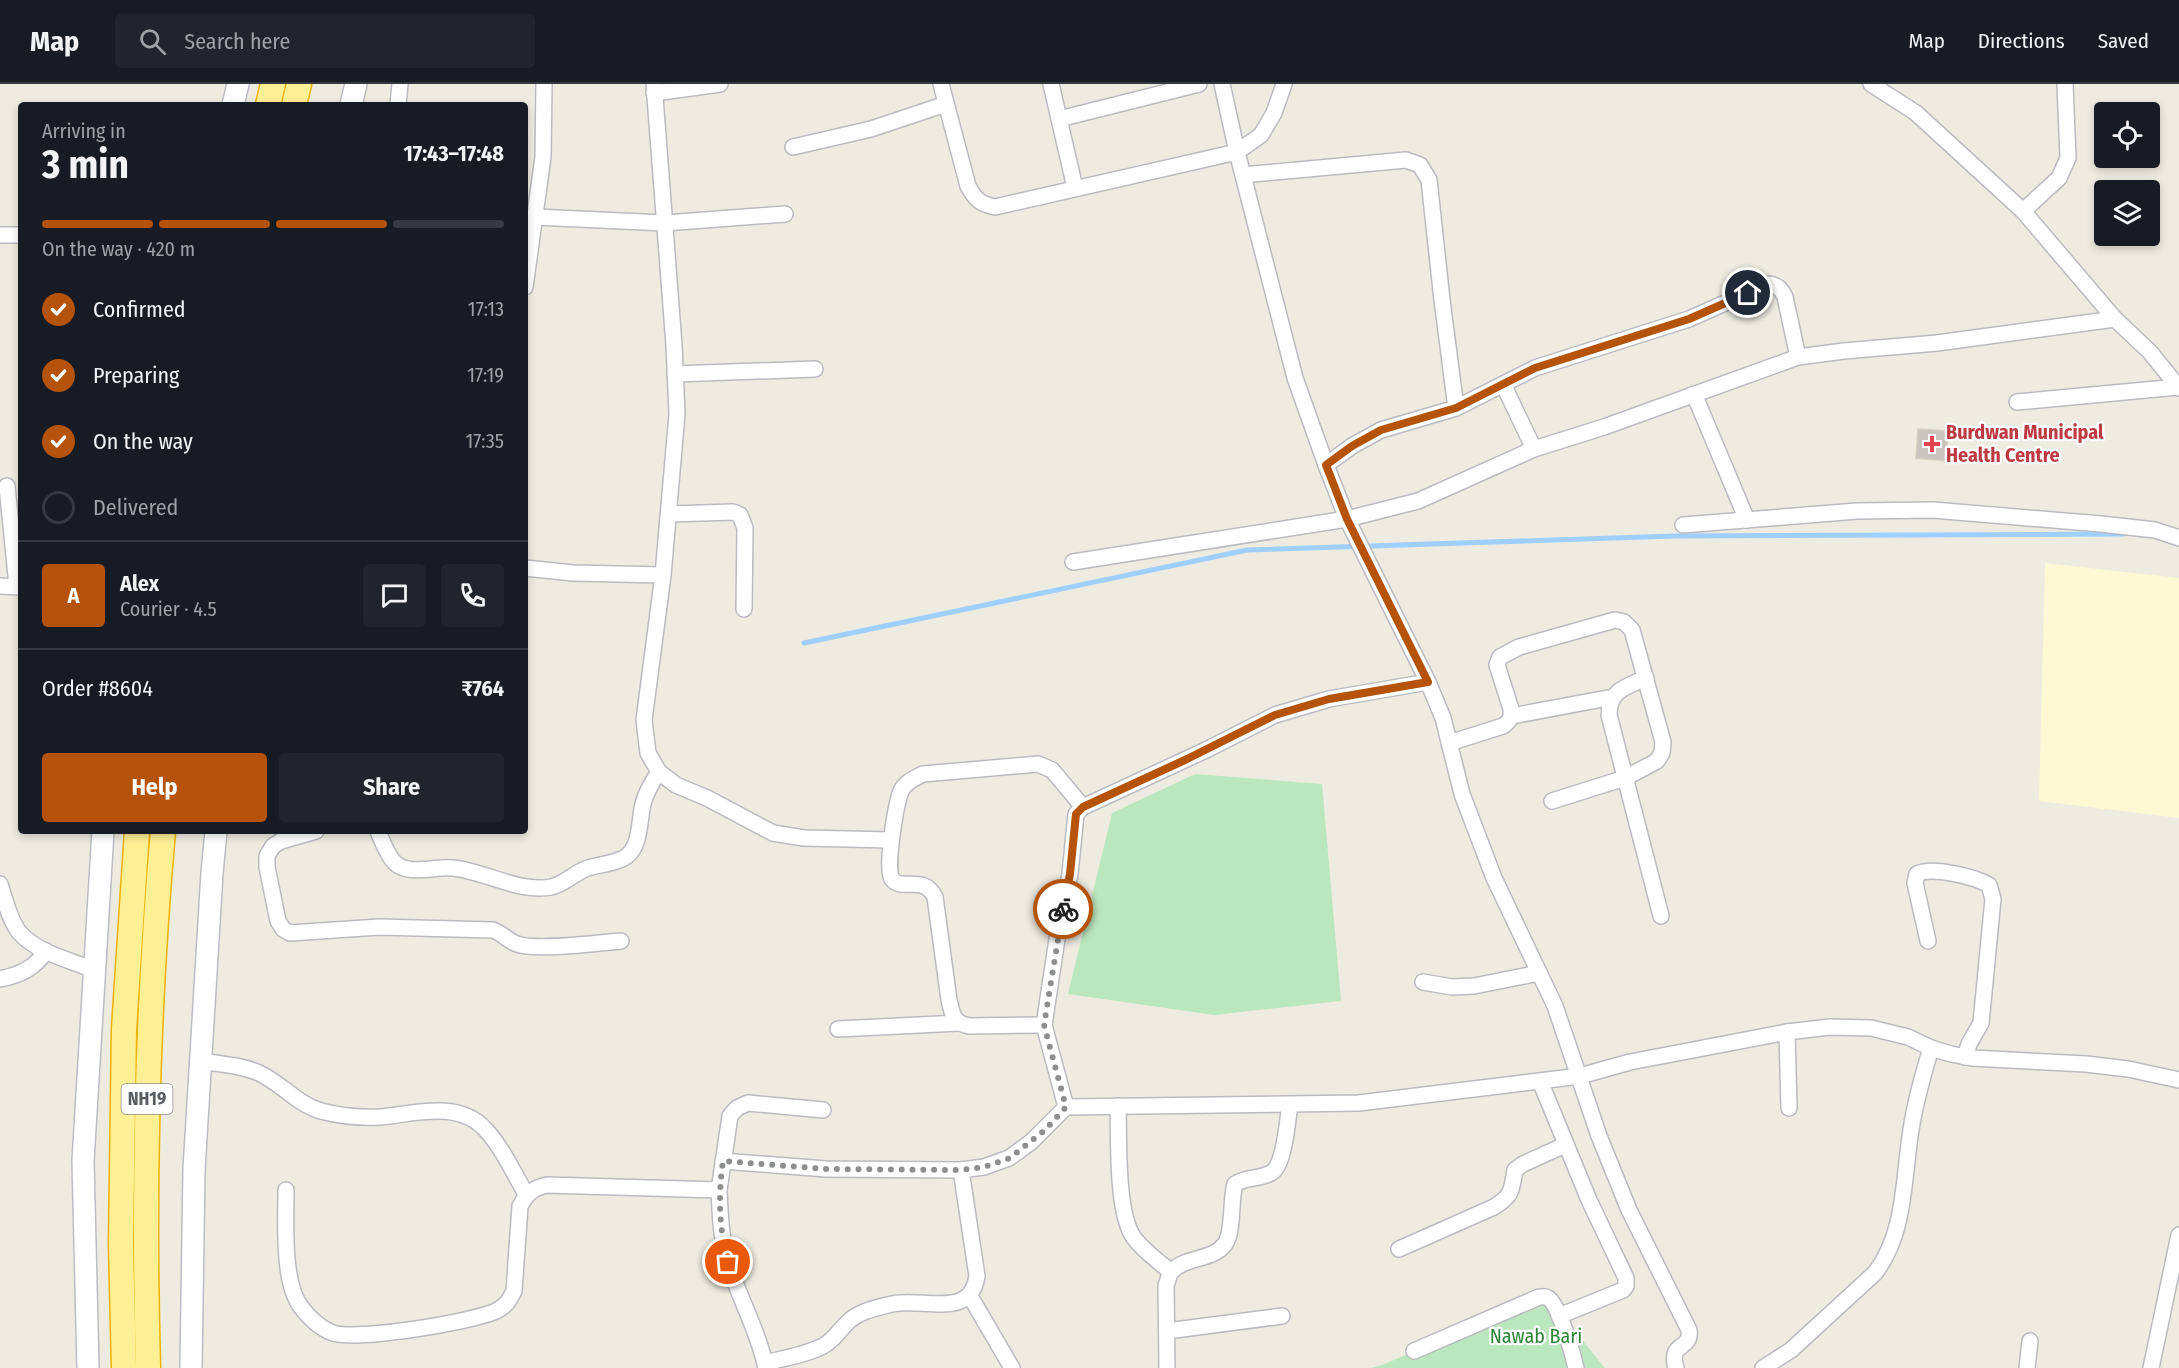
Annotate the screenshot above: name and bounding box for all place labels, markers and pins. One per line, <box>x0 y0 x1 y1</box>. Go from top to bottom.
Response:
pin <box>1722 267 1773 318</box>
place label: Burdwan Municipal Health Centre <box>1946 420 2104 467</box>
marker: Burdwan Municipal Health Centre <box>1923 435 1941 453</box>
pin <box>702 1236 753 1287</box>

